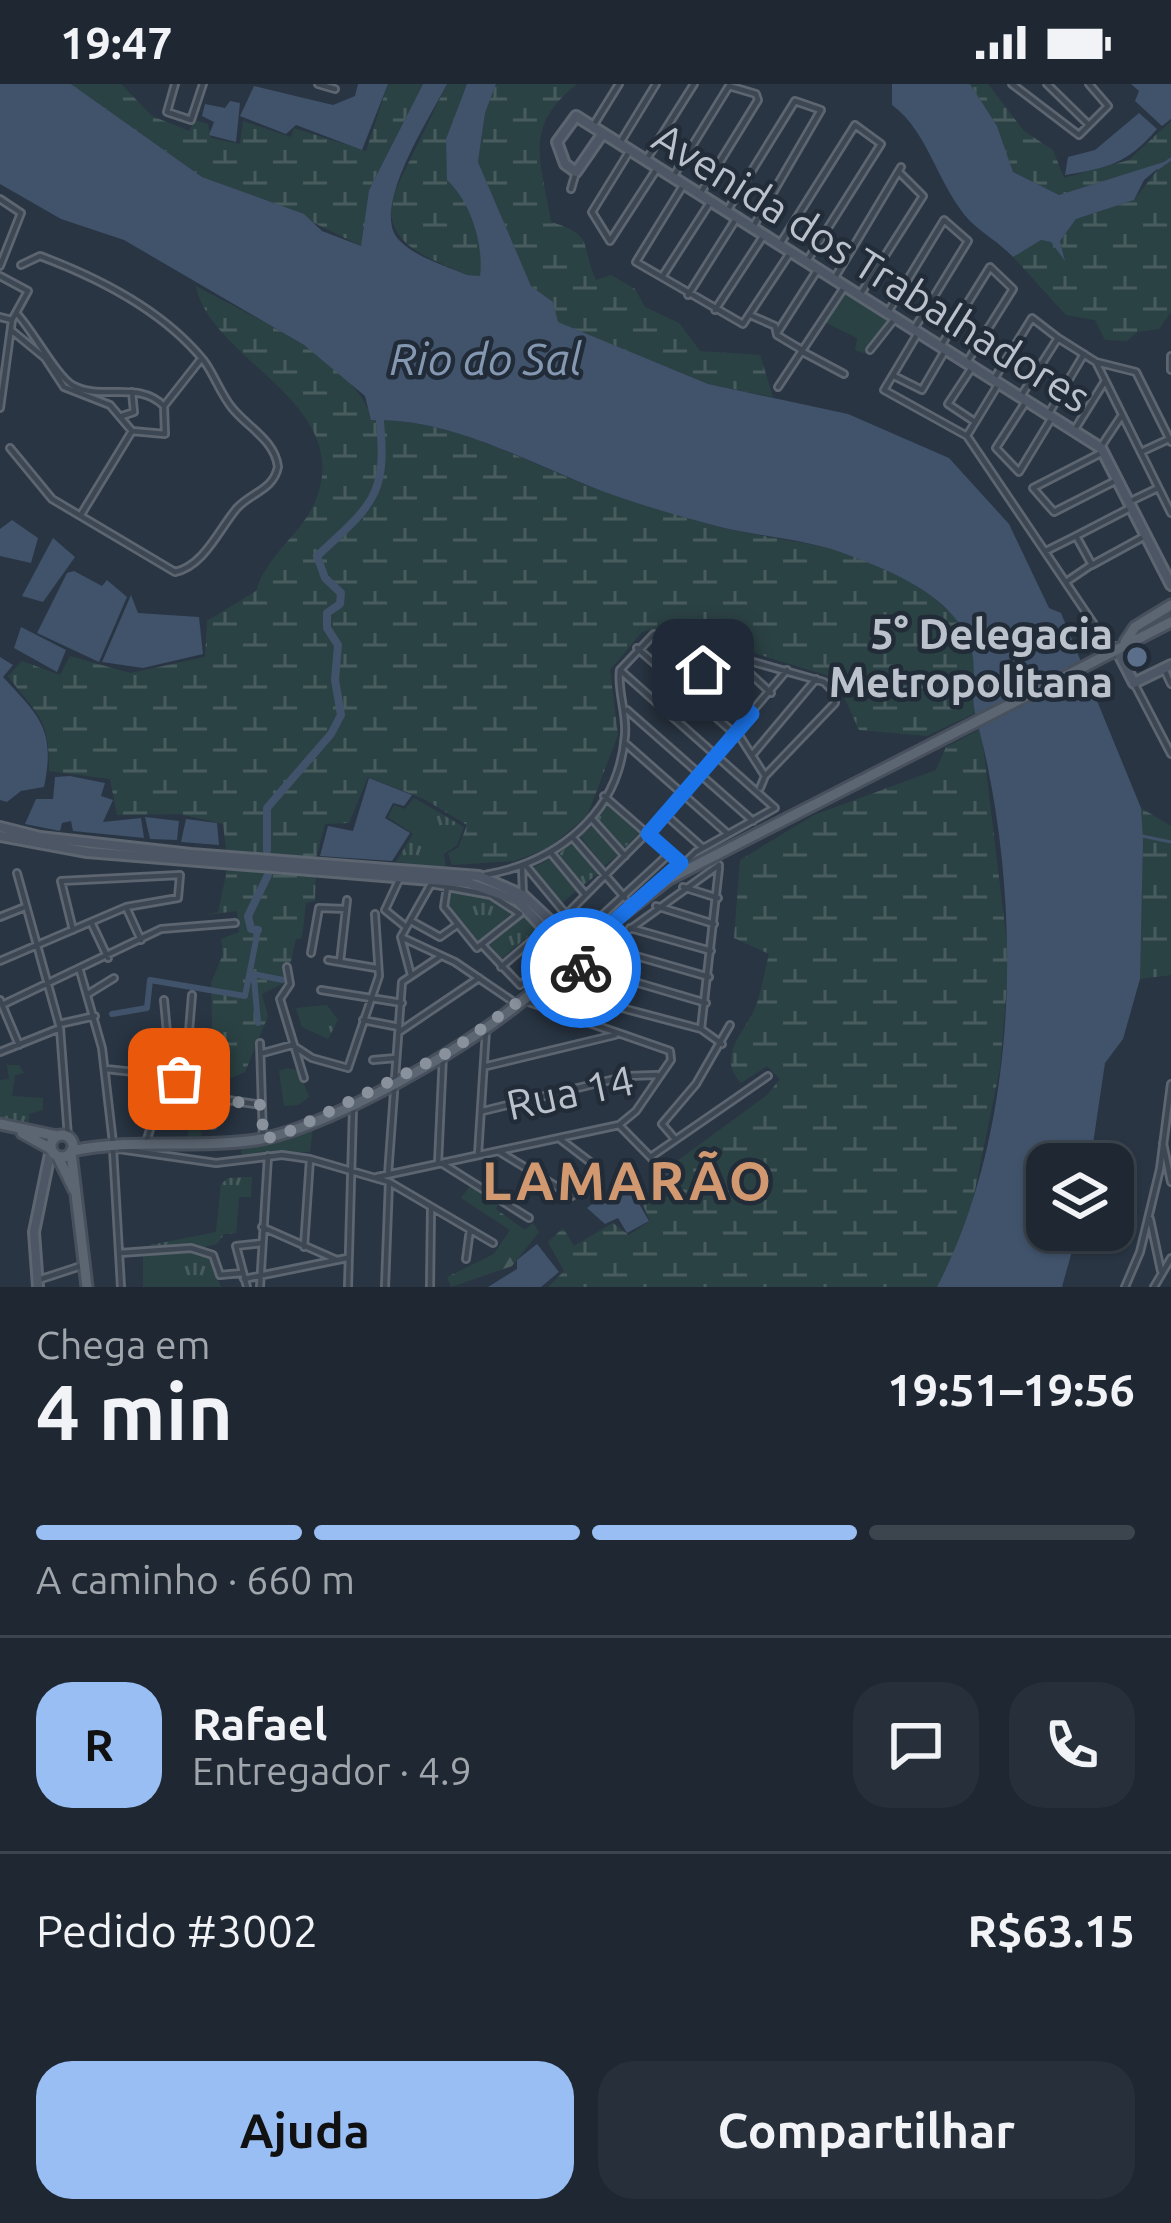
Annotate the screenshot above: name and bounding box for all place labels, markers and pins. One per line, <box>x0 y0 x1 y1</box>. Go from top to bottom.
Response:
place label: 5° Delegacia Metropolitana <box>829 610 1113 705</box>
pin <box>652 619 754 721</box>
marker: 5° Delegacia Metropolitana <box>1124 644 1150 670</box>
pin <box>128 1028 230 1130</box>

